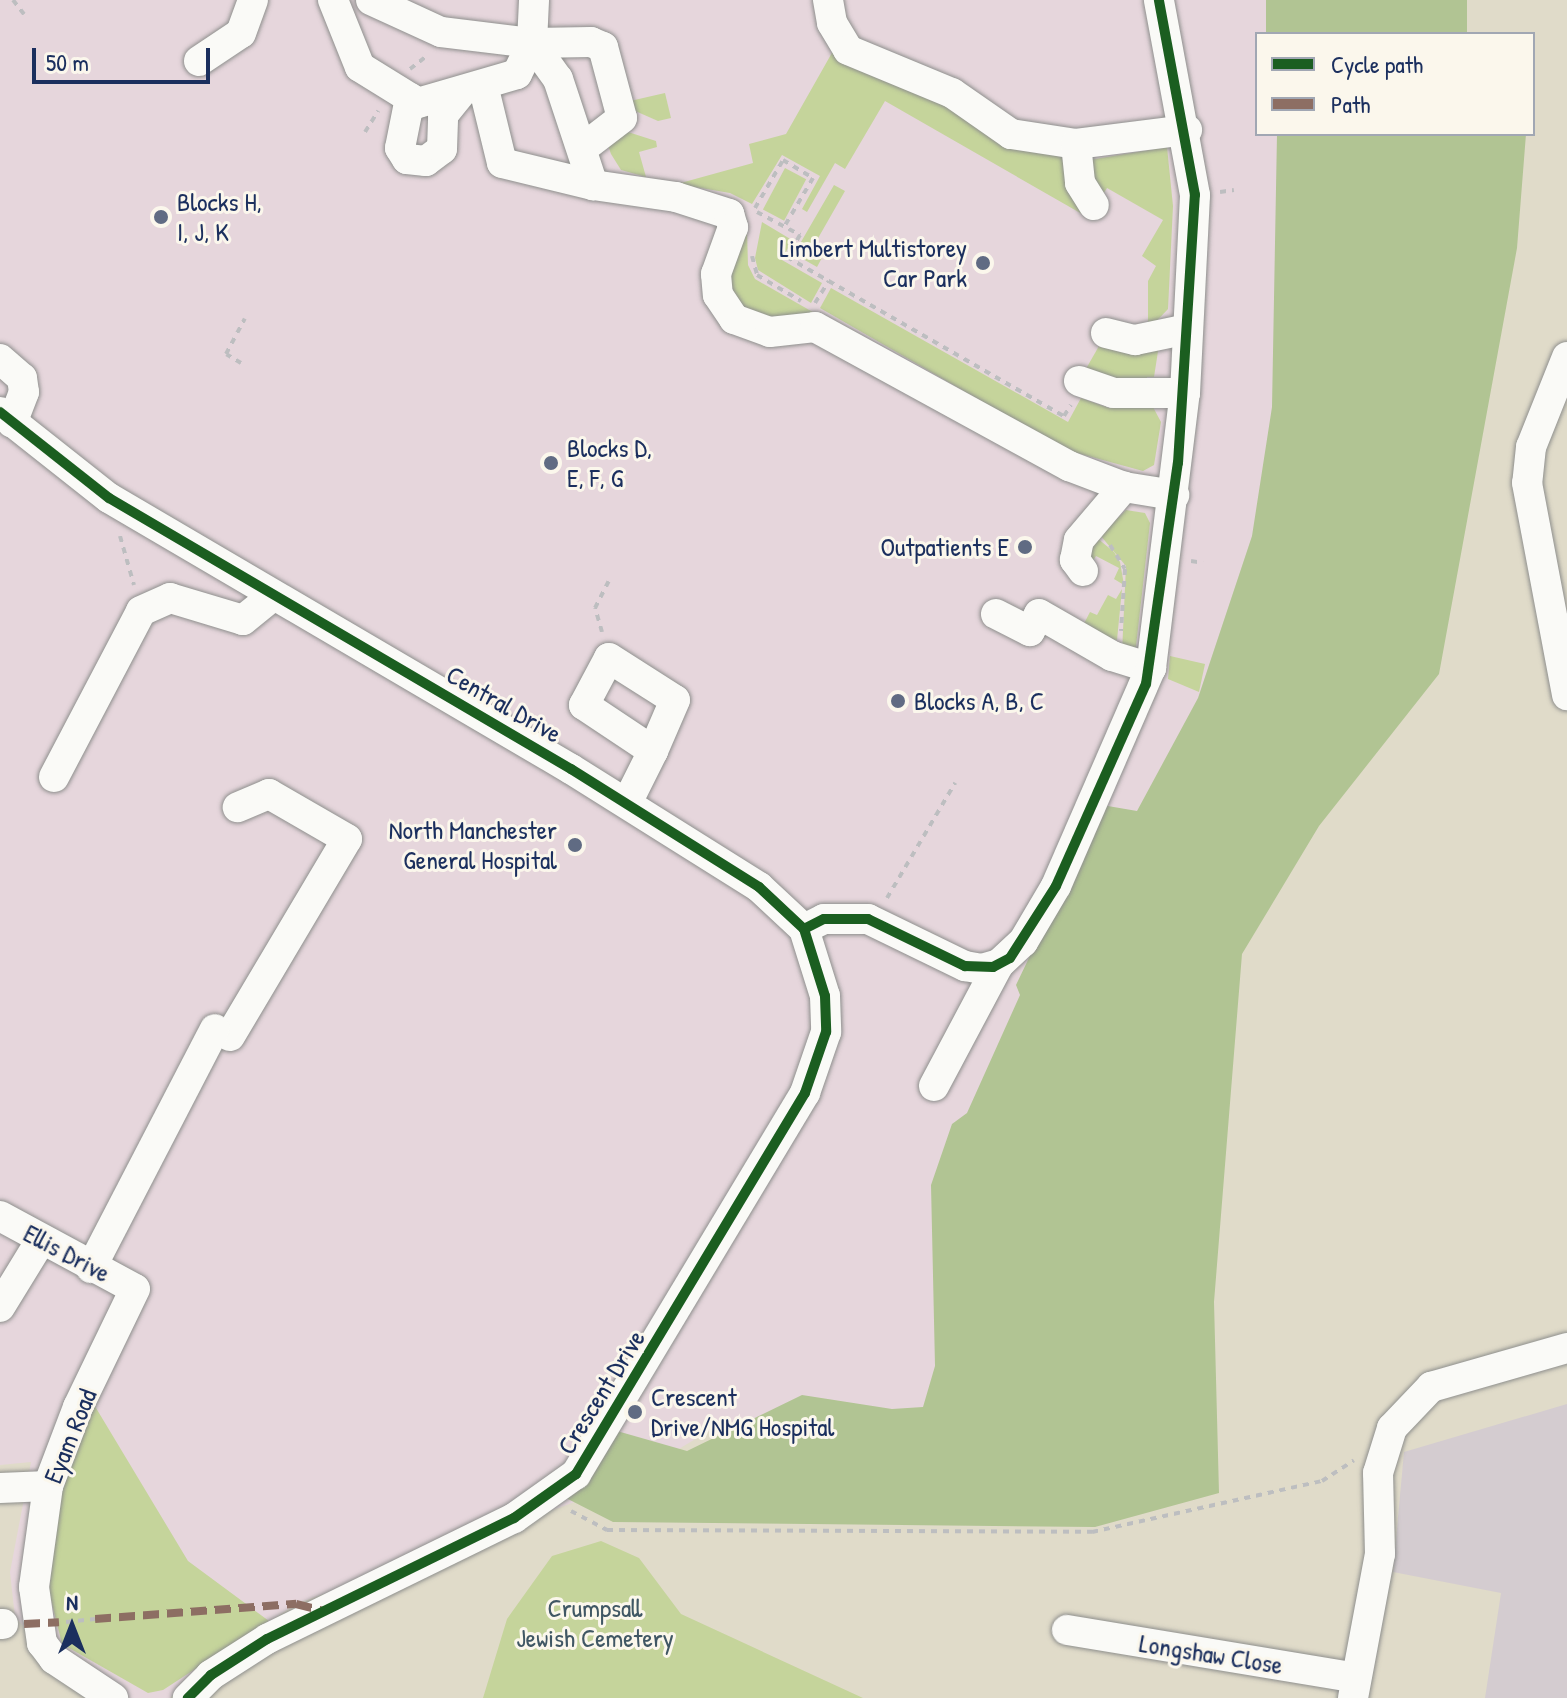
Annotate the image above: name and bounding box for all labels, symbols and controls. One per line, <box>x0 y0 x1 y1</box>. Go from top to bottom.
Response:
scale bar <box>36 32 214 82</box>
legend <box>1255 32 1535 136</box>
text: 50 m <box>46 46 89 78</box>
text: Cycle path <box>1331 48 1423 80</box>
text: Path <box>1331 88 1370 120</box>
place label: Blocks H, I, J, K <box>177 186 262 248</box>
marker: Blocks H, I, J, K <box>152 208 170 226</box>
place label: Limbert Multistorey Car Park <box>779 232 967 294</box>
marker: Limbert Multistorey Car Park <box>974 254 992 272</box>
place label: Blocks D, E, F, G <box>567 432 652 494</box>
marker: Blocks D, E, F, G <box>542 454 560 472</box>
place label: Outpatients E <box>881 531 1009 563</box>
marker: Outpatients E <box>1016 538 1034 556</box>
street label: Central Drive <box>441 659 567 749</box>
place label: Blocks A, B, C <box>914 685 1044 717</box>
marker: Blocks A, B, C <box>889 692 907 710</box>
place label: North Manchester General Hospital <box>389 814 557 876</box>
marker: North Manchester General Hospital <box>564 834 586 856</box>
street label: Ellis Drive <box>18 1217 116 1289</box>
street label: Crescent Drive <box>551 1324 651 1460</box>
place label: Crescent Drive/NMG Hospital <box>651 1381 834 1442</box>
street label: Eyam Road <box>37 1384 103 1488</box>
marker: Crescent Drive/NMG Hospital <box>626 1403 644 1421</box>
north arrow <box>32 1586 112 1666</box>
text: N <box>66 1587 78 1617</box>
park label: Crumpsall Jewish Cemetery <box>516 1592 674 1654</box>
street label: Longshaw Close <box>1137 1627 1285 1681</box>

